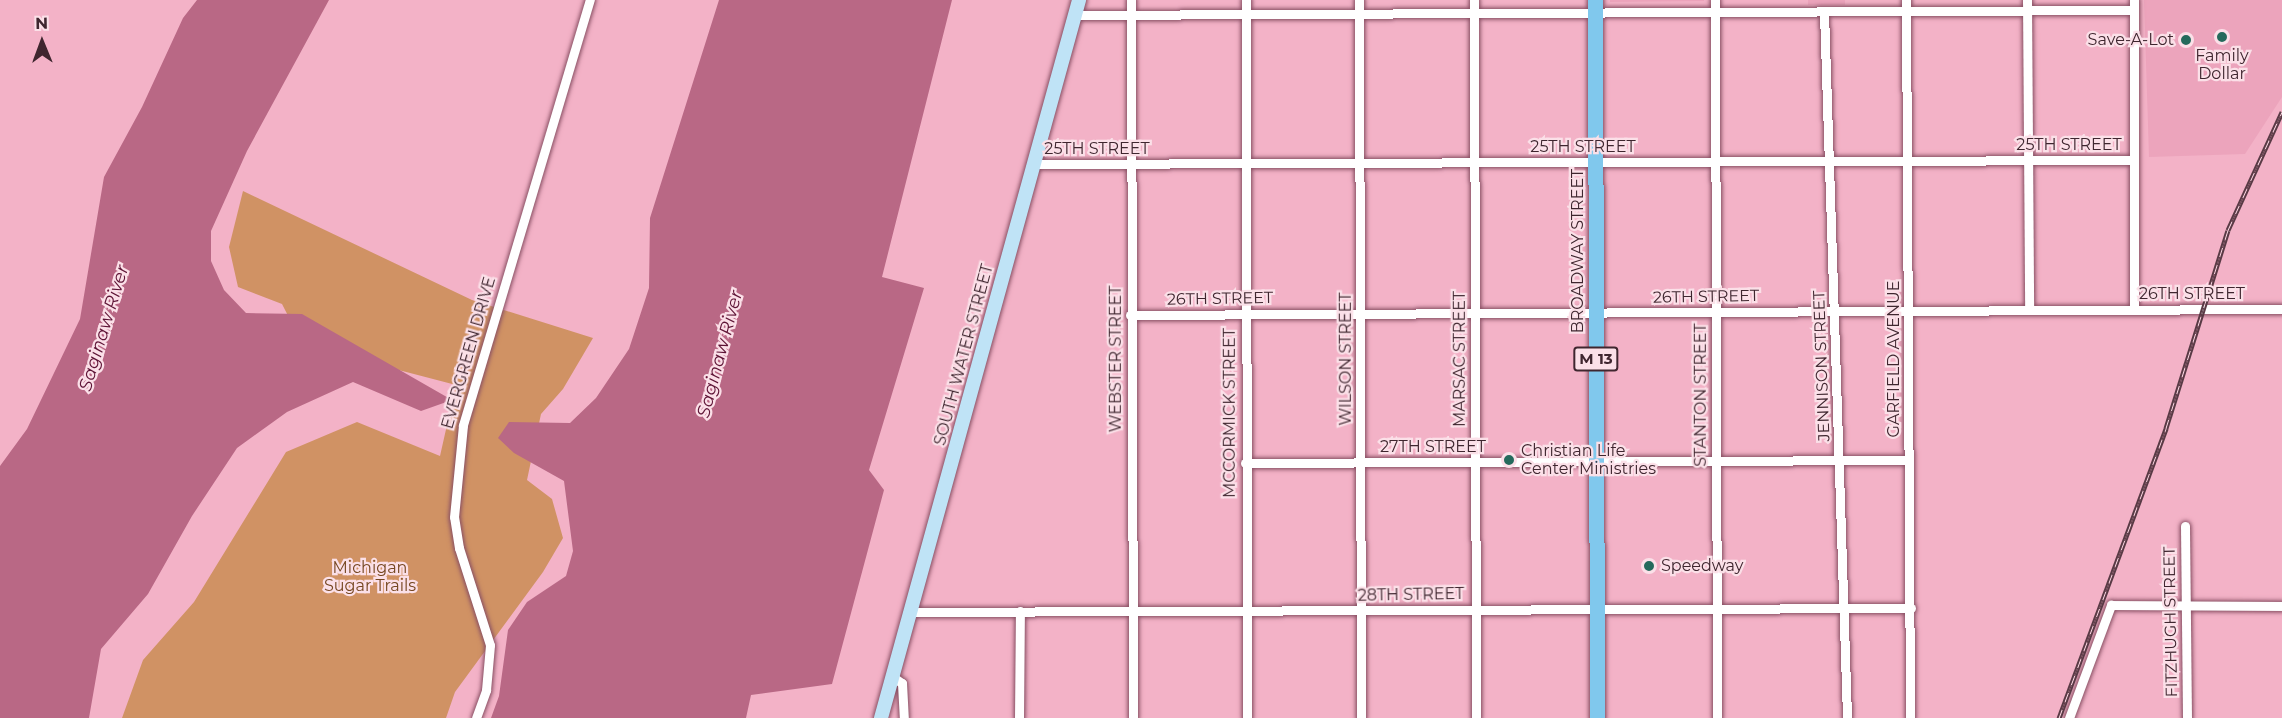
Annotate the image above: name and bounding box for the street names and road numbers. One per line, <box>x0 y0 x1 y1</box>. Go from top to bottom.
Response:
street label: 25TH STREET <box>2016 135 2122 155</box>
street label: 25TH STREET <box>1530 137 1636 157</box>
street label: 25TH STREET <box>1044 139 1150 159</box>
street label: BROADWAY STREET <box>1568 169 1588 333</box>
street label: SOUTH WATER STREET <box>931 262 997 448</box>
street label: EVERGREEN DRIVE <box>438 275 500 431</box>
street label: GARFIELD AVENUE <box>1884 281 1904 437</box>
street label: 26TH STREET <box>2139 284 2245 304</box>
street label: WEBSTER STREET <box>1106 286 1126 432</box>
street label: 26TH STREET <box>1653 286 1759 308</box>
street label: 26TH STREET <box>1167 288 1273 310</box>
street label: JENNISON STREET <box>1810 290 1834 442</box>
street label: MARSAC STREET <box>1450 291 1470 427</box>
street label: WILSON STREET <box>1336 292 1356 426</box>
street label: STANTON STREET <box>1691 323 1711 467</box>
street label: MCCORMICK STREET <box>1220 328 1240 498</box>
road number: M 13 <box>1572 347 1620 371</box>
street label: 27TH STREET <box>1380 437 1486 457</box>
street label: FITZHUGH STREET <box>2160 546 2182 698</box>
street label: 28TH STREET <box>1358 584 1464 606</box>

